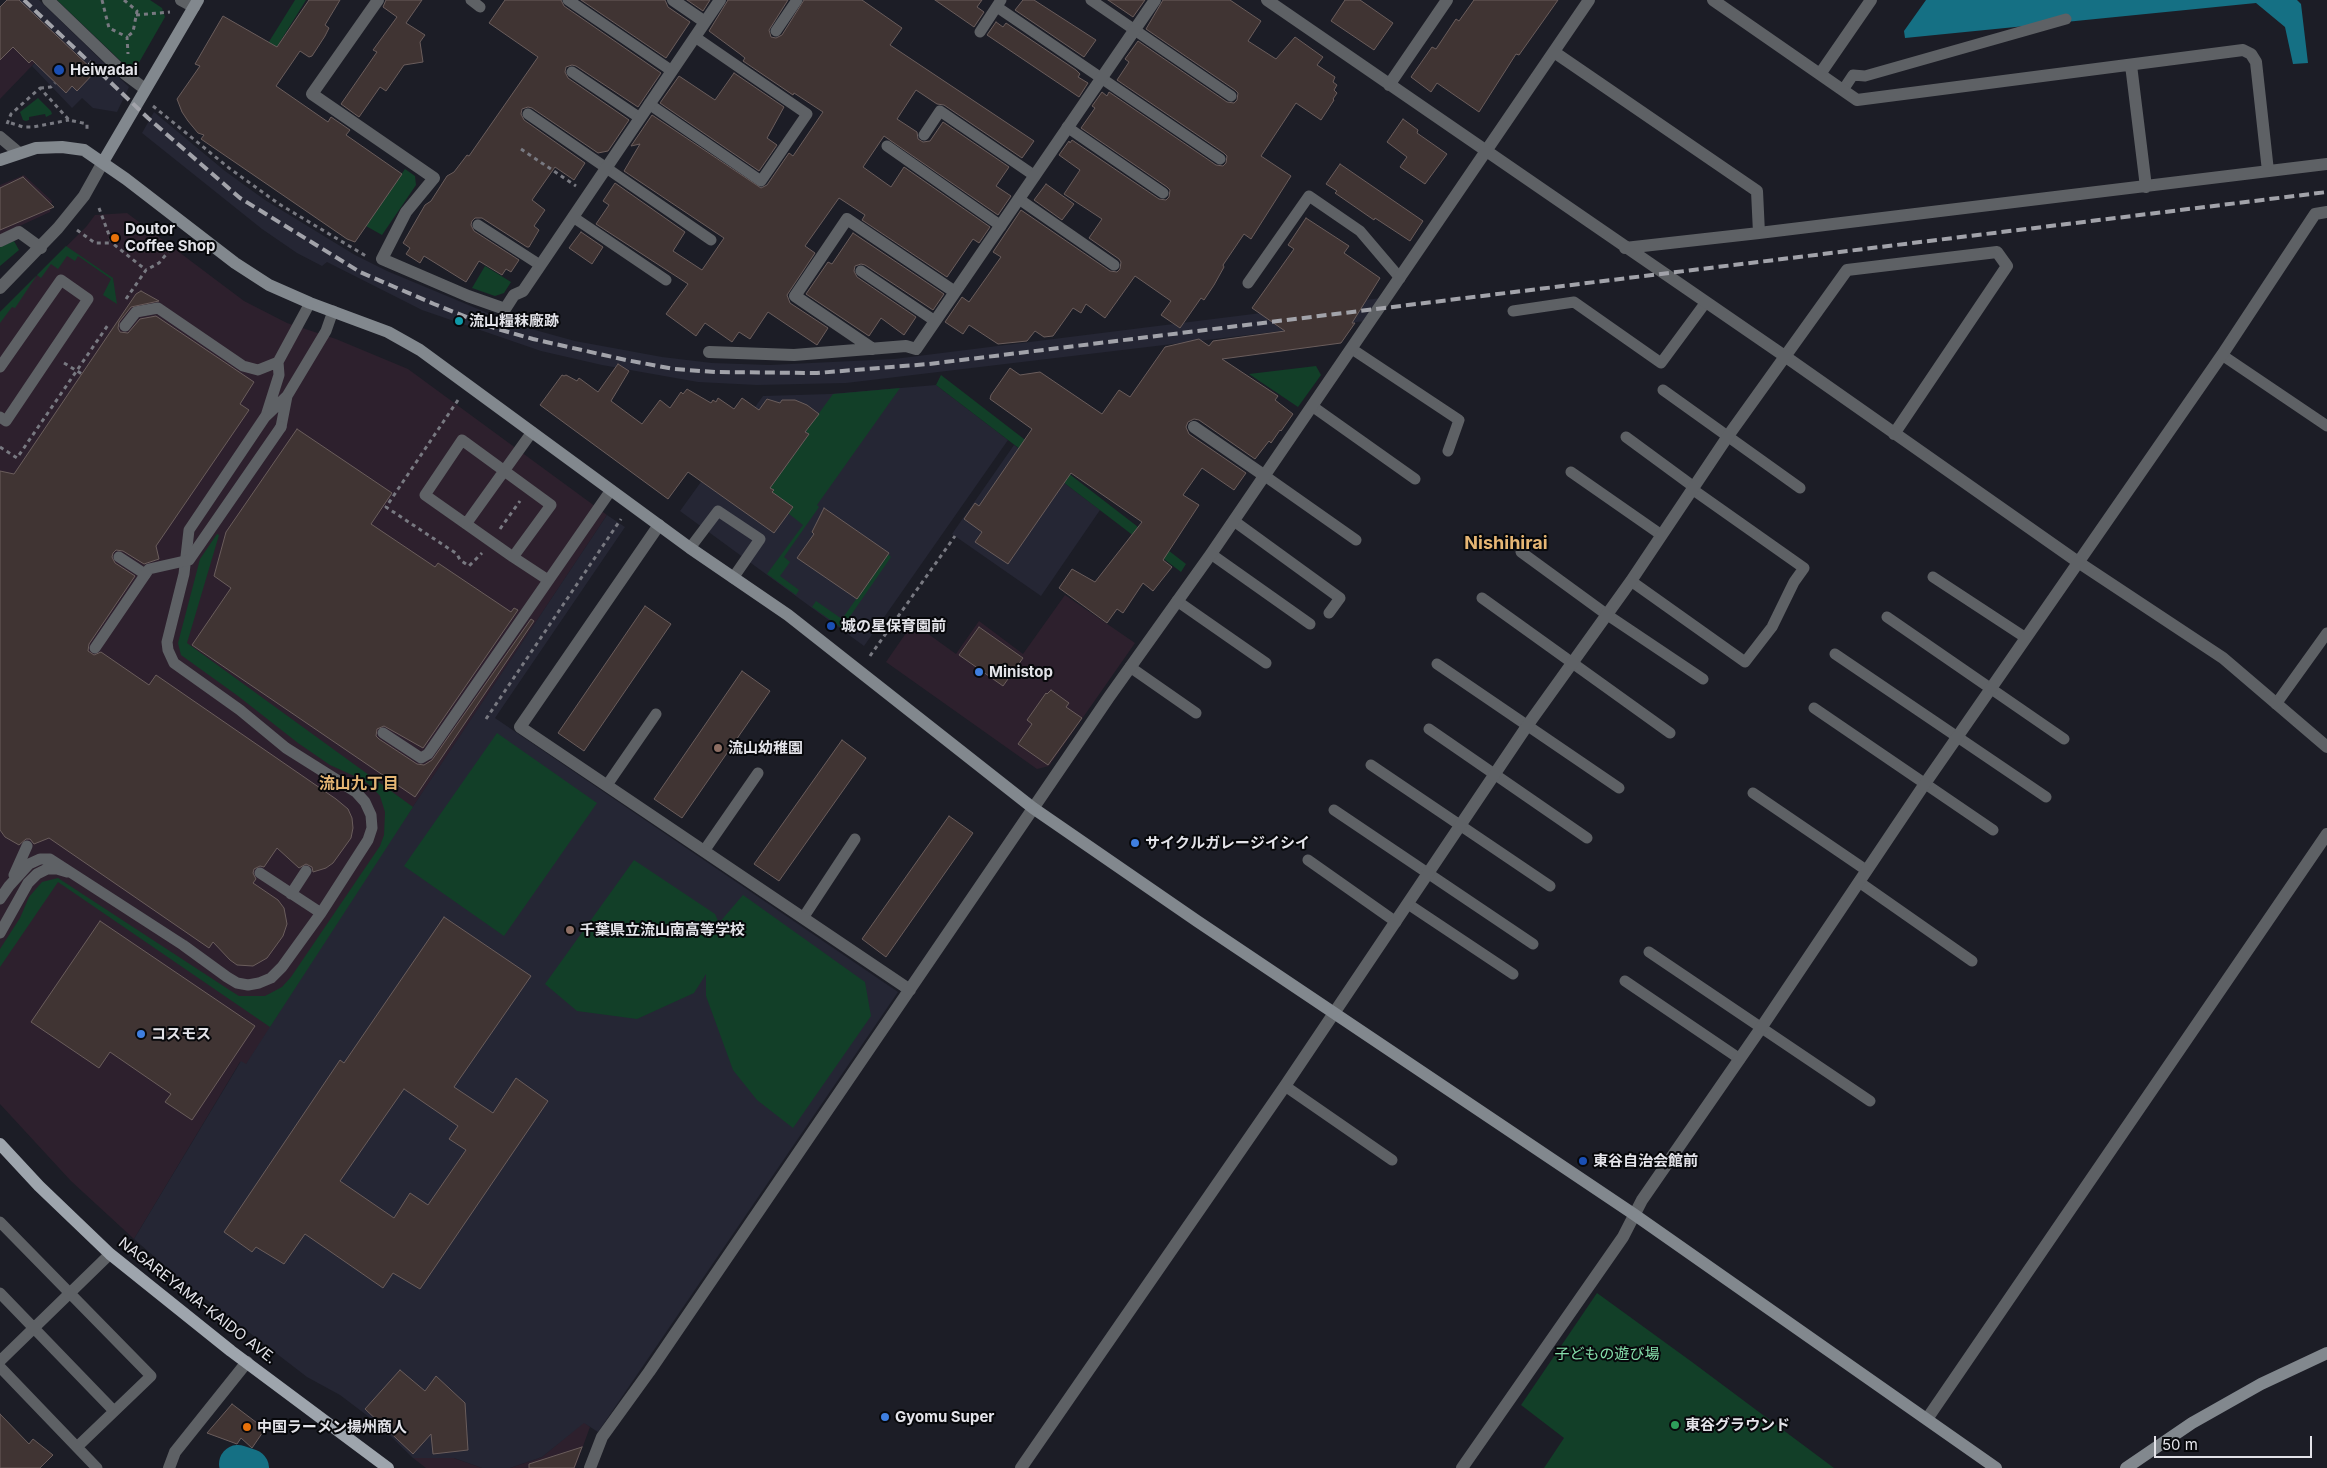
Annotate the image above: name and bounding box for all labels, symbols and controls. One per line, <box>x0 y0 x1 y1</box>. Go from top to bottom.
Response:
place label: Heiwadai <box>70 61 138 79</box>
marker: Heiwadai <box>52 63 66 77</box>
place label: Doutor Coffee Shop <box>125 220 216 255</box>
marker: Doutor Coffee Shop <box>109 232 121 244</box>
place label: 流山糧秣廠跡 <box>469 312 559 330</box>
marker: 流山糧秣廠跡 <box>453 315 465 327</box>
district label: Nishihirai <box>1464 533 1548 555</box>
place label: 城の星保育園前 <box>841 617 946 635</box>
marker: 城の星保育園前 <box>825 620 837 632</box>
place label: Ministop <box>989 663 1053 681</box>
marker: Ministop <box>973 666 985 678</box>
place label: 流山幼稚園 <box>728 739 803 757</box>
marker: 流山幼稚園 <box>712 742 724 754</box>
district label: 流山九丁目 <box>319 774 399 794</box>
place label: サイクルガレージイシイ <box>1145 834 1310 852</box>
marker: サイクルガレージイシイ <box>1129 837 1141 849</box>
place label: 千葉県立流山南高等学校 <box>580 921 745 939</box>
marker: 千葉県立流山南高等学校 <box>564 924 576 936</box>
place label: コスモス <box>151 1025 211 1043</box>
marker: コスモス <box>135 1028 147 1040</box>
place label: 東谷自治会館前 <box>1593 1152 1698 1170</box>
marker: 東谷自治会館前 <box>1577 1155 1589 1167</box>
street label: NAGAREYAMA-KAIDO AVE. <box>115 1234 279 1368</box>
park label: 子どもの遊び場 <box>1555 1345 1659 1363</box>
place label: Gyomu Super <box>895 1408 994 1426</box>
marker: Gyomu Super <box>879 1411 891 1423</box>
place label: 東谷グラウンド <box>1685 1416 1790 1434</box>
place label: 中国ラーメン揚州商人 <box>257 1418 407 1436</box>
marker: 東谷グラウンド <box>1669 1419 1681 1431</box>
marker: 中国ラーメン揚州商人 <box>241 1421 253 1433</box>
scale bar <box>2157 1426 2314 1458</box>
text: 50 m <box>2162 1435 2198 1454</box>

